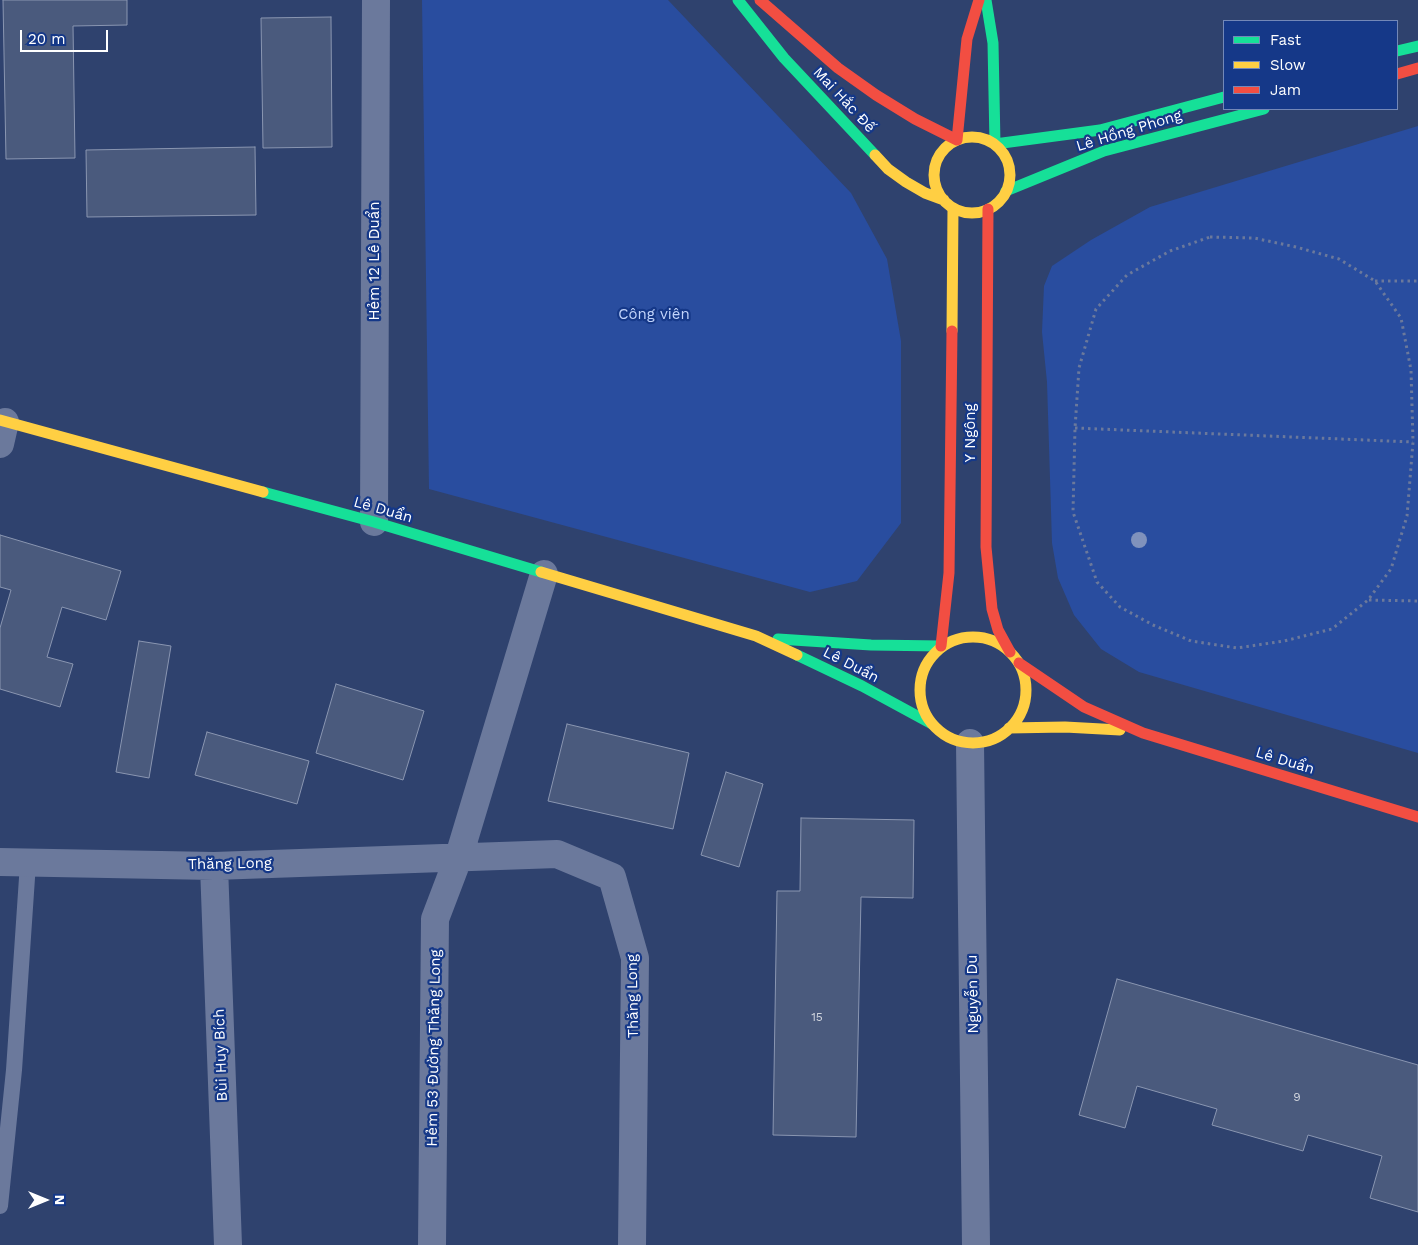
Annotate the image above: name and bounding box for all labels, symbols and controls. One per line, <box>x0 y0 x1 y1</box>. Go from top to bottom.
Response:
scale bar <box>22 20 110 52</box>
legend <box>1223 20 1398 110</box>
text: 20 m <box>28 30 66 48</box>
text: Fast <box>1270 31 1301 49</box>
text: Slow <box>1270 56 1306 74</box>
street label: Mai Hắc Đế <box>809 64 879 136</box>
text: Jam <box>1270 81 1301 99</box>
street label: Lê Hồng Phong <box>1074 106 1184 156</box>
street label: Hẻm 12 Lê Duẩn <box>366 201 384 321</box>
park label: Công viên <box>618 306 690 324</box>
street label: Y Ngông <box>962 404 980 462</box>
street label: Lê Duẩn <box>352 493 414 527</box>
street label: Lê Duẩn <box>820 643 882 687</box>
street label: Lê Duẩn <box>1254 744 1316 778</box>
street label: Thăng Long <box>188 854 272 874</box>
street label: Hẻm 53 Đường Thăng Long <box>423 949 445 1147</box>
street label: Thăng Long <box>623 954 643 1038</box>
street label: Nguyễn Du <box>963 954 983 1034</box>
street label: Bùi Huy Bích <box>210 1008 232 1102</box>
house number: 15 <box>811 1010 823 1024</box>
house number: 9 <box>1293 1090 1301 1104</box>
north arrow <box>20 1175 70 1225</box>
text: N <box>52 1195 68 1205</box>

